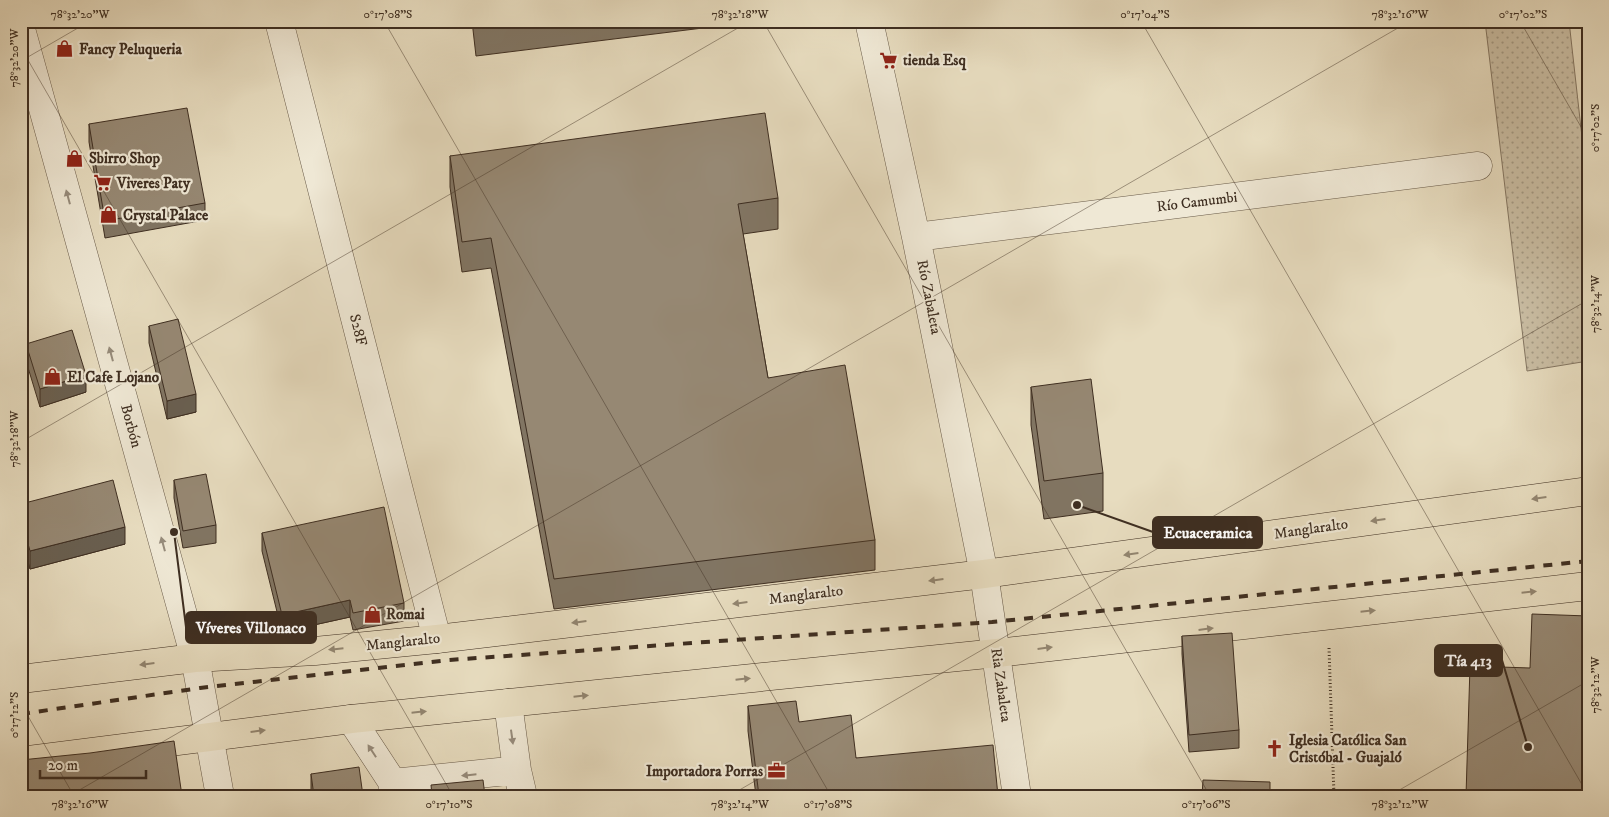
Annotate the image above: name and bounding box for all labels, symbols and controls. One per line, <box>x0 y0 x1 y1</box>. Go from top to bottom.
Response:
text: 78°32'20"W <box>51 7 110 22</box>
text: 0°17'08"S <box>364 7 412 22</box>
text: 78°32'18"W <box>712 7 769 22</box>
text: 0°17'04"S <box>1120 7 1170 22</box>
text: 78°32'16"W <box>1371 7 1430 22</box>
text: 0°17'02"S <box>1499 7 1547 22</box>
text: 78°32'20"W <box>7 28 22 87</box>
shop icon: Fancy Peluqueria <box>55 39 75 59</box>
place label: Fancy Peluqueria <box>79 40 182 60</box>
supermarket icon: tienda Esq <box>879 50 899 70</box>
place label: tienda Esq <box>903 51 966 71</box>
text: 0°17'02"S <box>1588 104 1603 152</box>
shop icon: Sbirro Shop <box>65 148 85 168</box>
place label: Sbirro Shop <box>89 149 160 168</box>
supermarket icon: Viveres Paty <box>93 173 113 193</box>
place label: Viveres Paty <box>116 174 191 193</box>
street label: Río Camumbi <box>1156 188 1239 216</box>
one-way arrow <box>63 189 71 204</box>
shop icon: Crystal Palace <box>99 205 119 225</box>
place label: Crystal Palace <box>123 206 209 225</box>
street label: Río Zabaleta <box>912 258 946 337</box>
text: 78°32'14"W <box>1588 274 1603 333</box>
street label: S28F <box>345 312 371 348</box>
one-way arrow <box>106 346 114 361</box>
shop icon: El Cafe Lojano <box>43 367 63 387</box>
place label: El Cafe Lojano <box>67 368 160 387</box>
street label: Borbón <box>116 402 146 450</box>
text: 78°32'18"W <box>7 410 22 467</box>
one-way arrow <box>1531 494 1547 502</box>
street label: Manglaralto <box>1273 514 1349 544</box>
one-way arrow <box>1370 516 1386 524</box>
callout: Ecuaceramica <box>1153 517 1262 548</box>
text: Ecuaceramica <box>1164 523 1254 543</box>
one-way arrow <box>159 536 167 551</box>
one-way arrow <box>1122 550 1138 558</box>
one-way arrow <box>928 576 944 584</box>
street label: Manglaralto <box>768 581 844 609</box>
one-way arrow <box>1522 588 1538 596</box>
one-way arrow <box>732 599 748 607</box>
shop icon: Romai <box>362 604 382 624</box>
place label: Romai <box>386 605 425 624</box>
one-way arrow <box>1360 607 1376 615</box>
callout: Víveres Villonaco <box>186 612 316 643</box>
text: Víveres Villonaco <box>195 618 306 638</box>
one-way arrow <box>570 618 586 626</box>
one-way arrow <box>1199 625 1215 633</box>
street label: Manglaralto <box>365 629 441 655</box>
one-way arrow <box>1037 644 1053 652</box>
one-way arrow <box>328 645 344 653</box>
callout: Tía 413 <box>1435 645 1502 676</box>
street label: Ria Zabaleta <box>986 647 1016 724</box>
text: Tía 413 <box>1443 651 1492 671</box>
text: 78°32'12"W <box>1588 656 1603 713</box>
one-way arrow <box>138 660 154 668</box>
one-way arrow <box>735 675 751 683</box>
text: 0°17'12"S <box>7 692 22 738</box>
one-way arrow <box>573 692 589 700</box>
one-way arrow <box>412 708 428 716</box>
one-way arrow <box>250 726 266 734</box>
one-way arrow <box>509 729 517 745</box>
place label: Iglesia Católica San Cristóbal - Guajaló <box>1289 731 1407 767</box>
church icon: Iglesia Católica San Cristóbal - Guajaló <box>1265 739 1285 759</box>
one-way arrow <box>367 745 377 758</box>
scale bar <box>40 747 146 779</box>
text: 20 m <box>48 756 78 775</box>
office icon: Importadora Porras <box>767 761 787 781</box>
place label: Importadora Porras <box>646 762 763 781</box>
one-way arrow <box>460 771 476 779</box>
text: 78°32'16"W <box>51 797 110 812</box>
text: 0°17'10"S <box>425 797 473 812</box>
text: 78°32'14"W <box>711 797 770 812</box>
text: 0°17'08"S <box>804 797 852 812</box>
text: 0°17'06"S <box>1181 797 1231 812</box>
text: 78°32'12"W <box>1372 797 1429 812</box>

